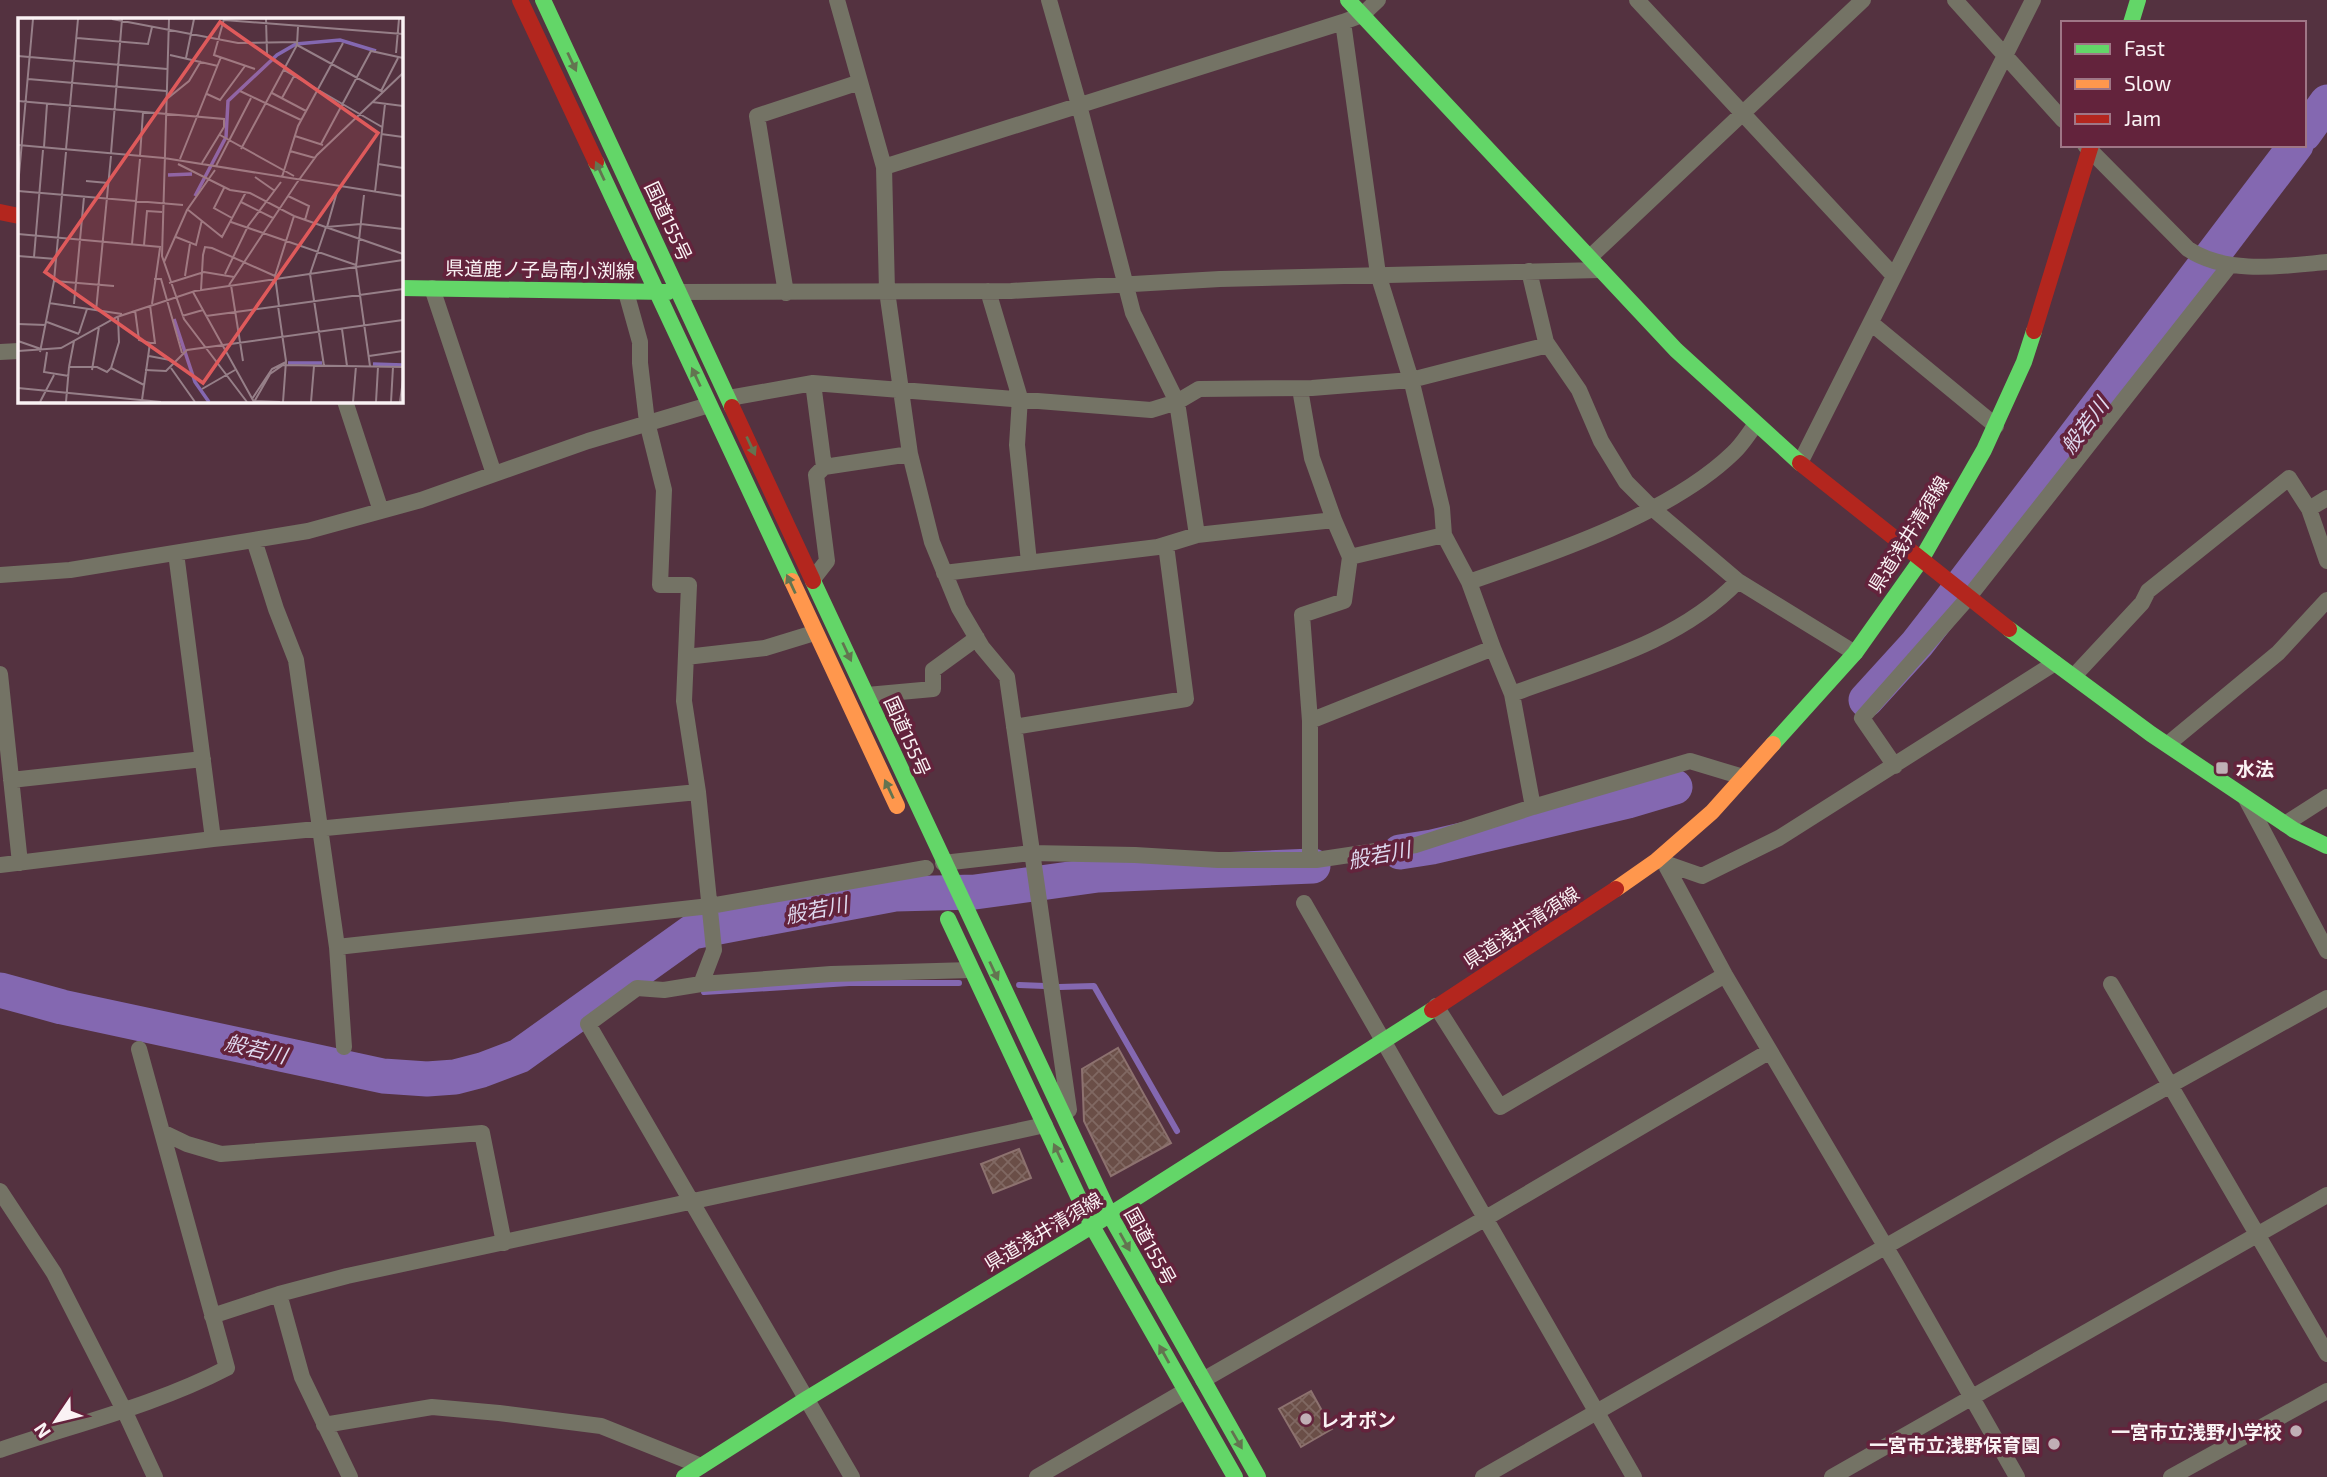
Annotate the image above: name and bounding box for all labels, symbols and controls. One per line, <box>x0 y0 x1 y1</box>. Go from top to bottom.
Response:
inset map <box>18 18 402 402</box>
legend <box>2061 21 2306 147</box>
text: Fast <box>2124 35 2165 60</box>
one-way arrow <box>566 52 578 72</box>
text: Slow <box>2124 70 2171 95</box>
text: Jam <box>2124 105 2161 130</box>
one-way arrow <box>594 161 606 181</box>
street label: 国道155号 <box>641 178 697 264</box>
street label: 県道鹿ノ子島南小渕線 <box>445 256 635 282</box>
one-way arrow <box>690 367 702 387</box>
water label: 般若川 <box>2055 391 2114 458</box>
one-way arrow <box>746 435 757 456</box>
street label: 県道浅井清須線 <box>1863 472 1953 596</box>
one-way arrow <box>785 573 796 594</box>
one-way arrow <box>841 642 852 662</box>
street label: 国道155号 <box>880 693 936 779</box>
place label: 水法 <box>2236 757 2274 780</box>
marker: 水法 <box>2214 760 2230 776</box>
one-way arrow <box>883 779 894 799</box>
water label: 般若川 <box>1346 835 1414 872</box>
street label: 県道浅井清須線 <box>1459 881 1583 973</box>
water label: 般若川 <box>783 890 851 927</box>
one-way arrow <box>988 961 1000 981</box>
water label: 般若川 <box>222 1029 291 1068</box>
one-way arrow <box>1052 1143 1064 1163</box>
street label: 県道浅井清須線 <box>980 1187 1106 1275</box>
street label: 国道155号 <box>1120 1203 1182 1289</box>
one-way arrow <box>1119 1233 1131 1252</box>
one-way arrow <box>1158 1344 1170 1364</box>
north arrow <box>21 1386 91 1456</box>
place label: レオポン <box>1320 1408 1396 1431</box>
marker: レオポン <box>1298 1411 1314 1427</box>
text: N <box>28 1419 55 1443</box>
place label: 一宮市立浅野小学校 <box>2111 1420 2282 1443</box>
marker: 一宮市立浅野小学校 <box>2288 1423 2304 1439</box>
one-way arrow <box>1231 1431 1243 1450</box>
place label: 一宮市立浅野保育園 <box>1869 1433 2040 1456</box>
marker: 一宮市立浅野保育園 <box>2046 1436 2062 1452</box>

